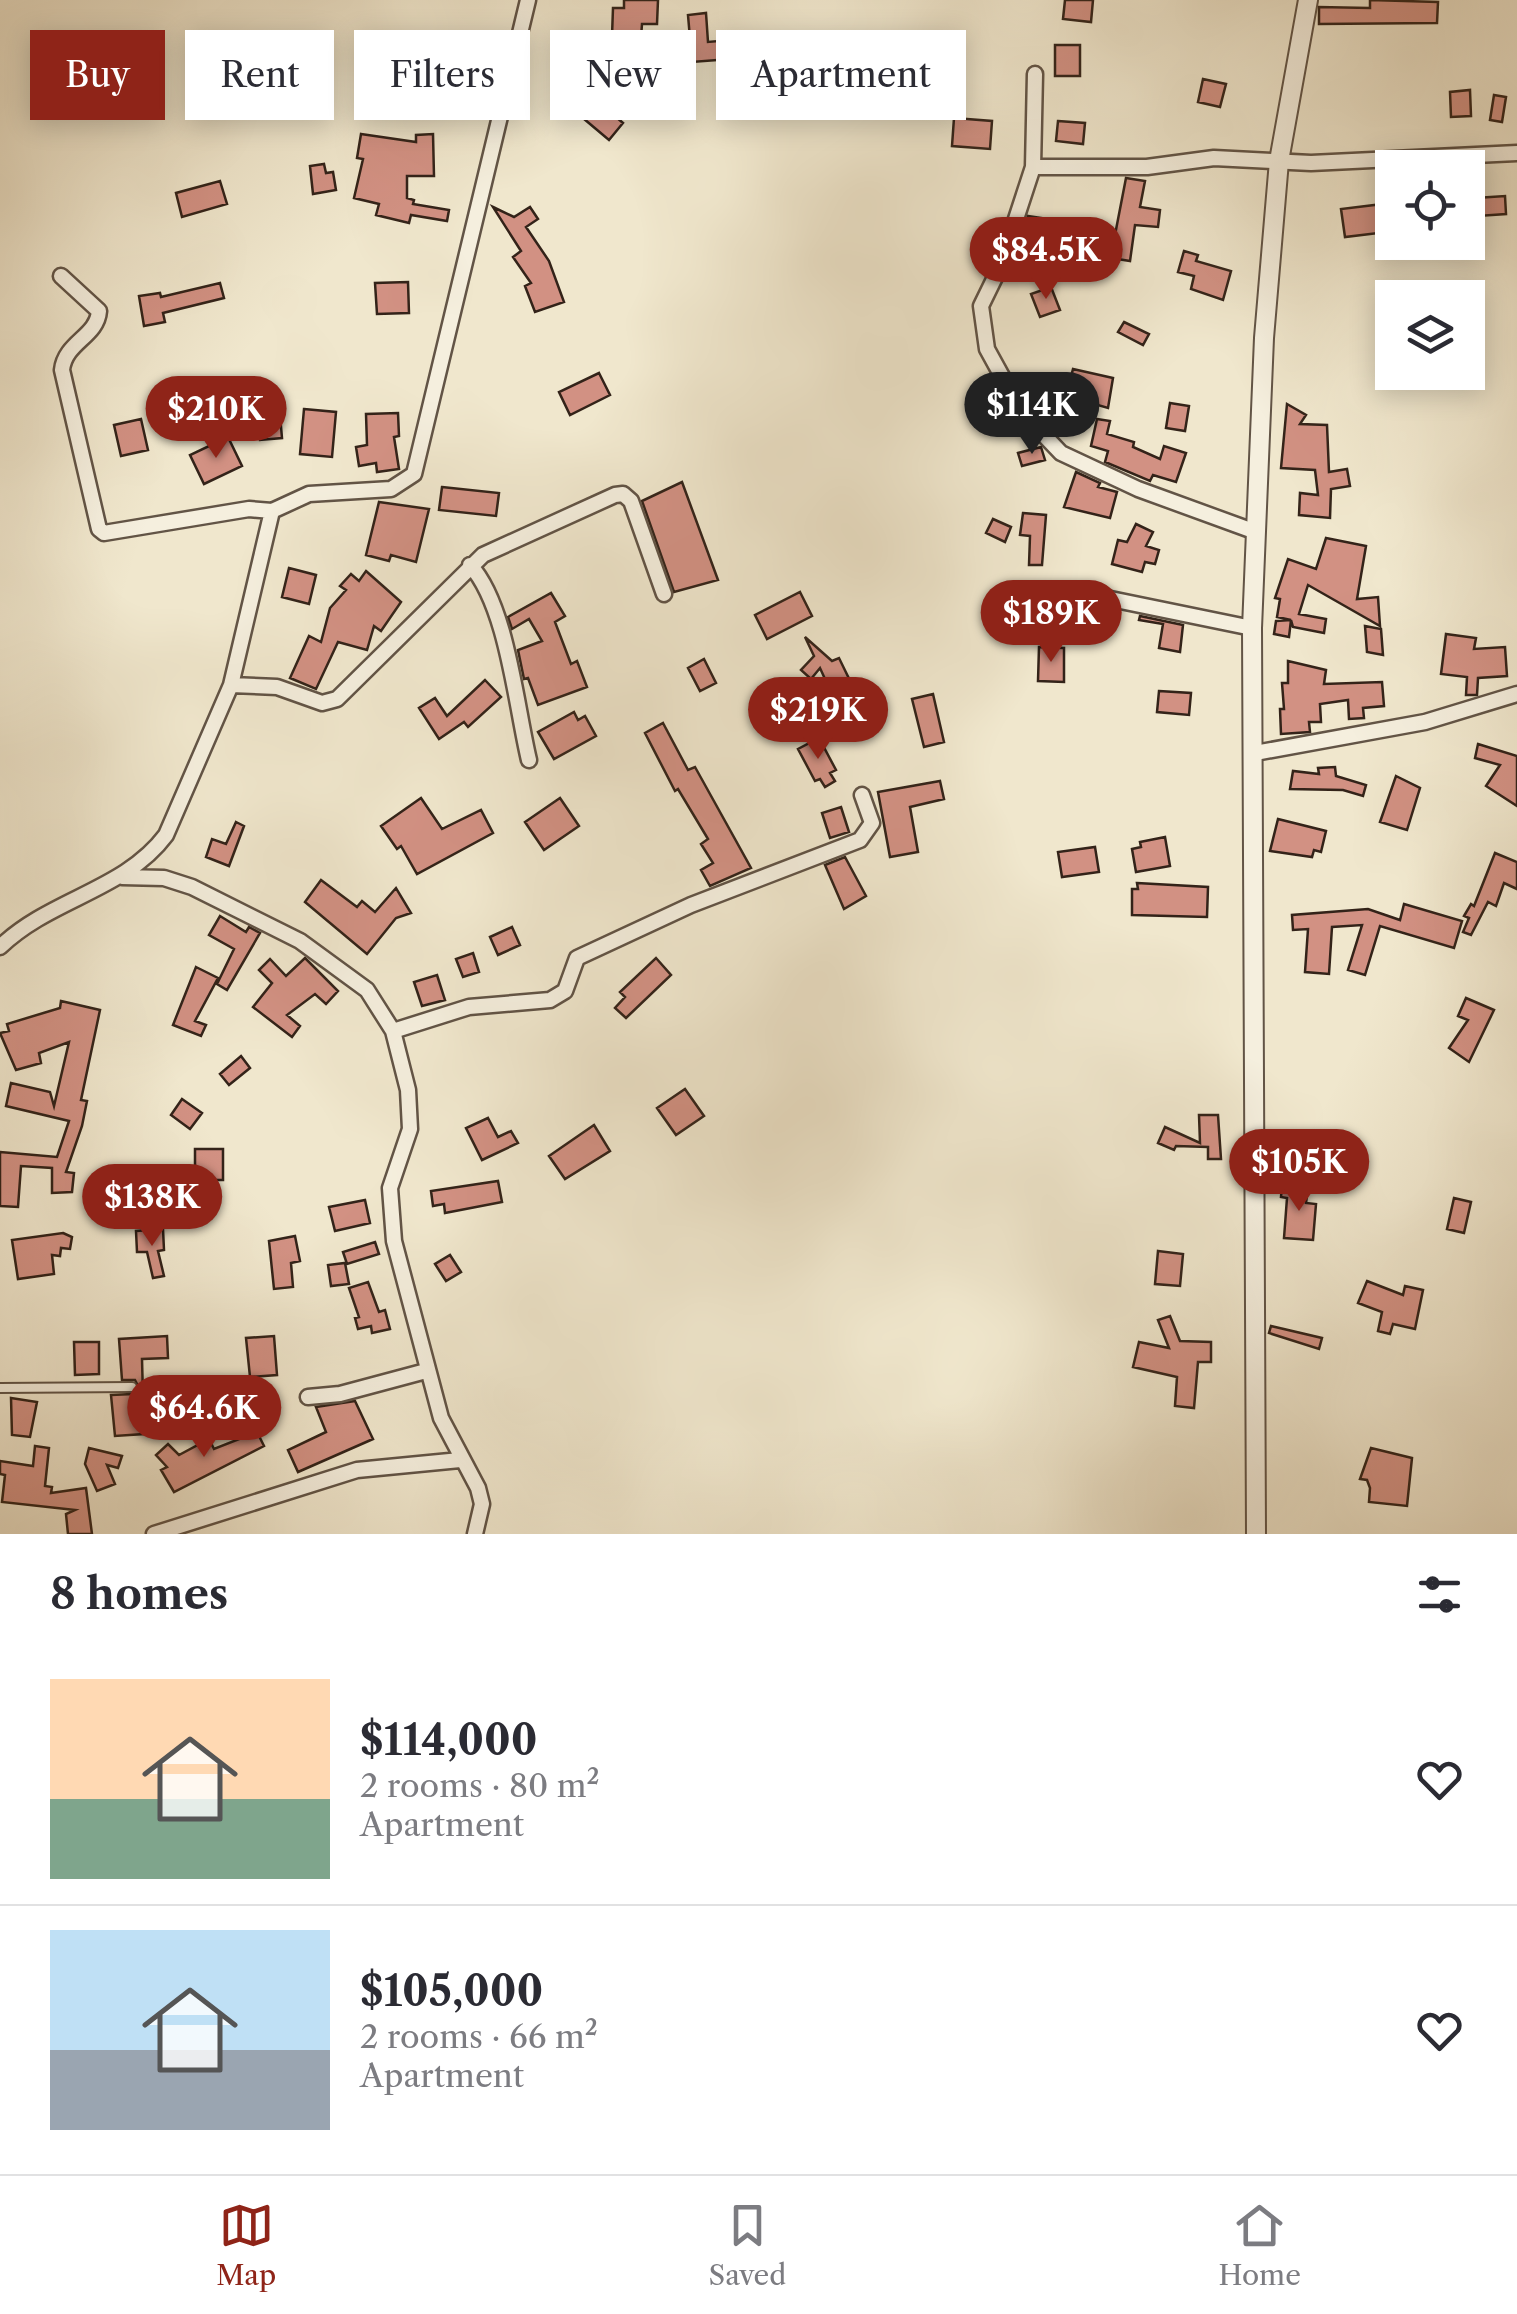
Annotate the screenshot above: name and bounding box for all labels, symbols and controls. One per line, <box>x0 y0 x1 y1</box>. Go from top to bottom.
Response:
chip: Buy <box>30 30 165 120</box>
chip: Rent <box>185 30 334 120</box>
chip: Filters <box>354 30 530 120</box>
chip: New <box>550 30 696 120</box>
chip: Apartment <box>716 30 966 120</box>
map controls <box>1375 150 1485 390</box>
button: locate <box>1375 150 1485 260</box>
pin: $84.5K <box>965 217 1127 302</box>
text: $84.5K <box>992 230 1100 269</box>
button: layers <box>1375 280 1485 390</box>
pin: $114K <box>962 372 1102 457</box>
pin: $210K <box>146 376 286 461</box>
text: $114K <box>986 385 1078 424</box>
text: $210K <box>168 389 264 428</box>
pin: $189K <box>981 580 1121 665</box>
text: $189K <box>1003 593 1099 632</box>
pin: $219K <box>748 677 888 762</box>
text: $219K <box>770 690 866 729</box>
pin: $105K <box>1229 1129 1369 1214</box>
text: $105K <box>1251 1142 1347 1181</box>
pin: $138K <box>82 1164 222 1249</box>
text: $138K <box>104 1177 200 1216</box>
pin: $64.6K <box>123 1375 285 1460</box>
text: $64.6K <box>149 1388 259 1427</box>
icon: filters <box>1412 1567 1467 1622</box>
text: 8 homes <box>50 1568 228 1620</box>
text: $114,000 <box>360 1714 537 1766</box>
icon: home <box>130 1719 250 1839</box>
icon: heart <box>1412 1752 1467 1807</box>
text: 2 rooms · 80 m² <box>360 1766 600 1805</box>
text: Apartment <box>360 1805 524 1844</box>
text: $105,000 <box>360 1965 543 2017</box>
icon: home <box>130 1970 250 2090</box>
icon: heart <box>1412 2003 1467 2058</box>
text: 2 rooms · 66 m² <box>360 2017 598 2056</box>
text: Apartment <box>360 2056 524 2095</box>
tab: Map <box>216 2198 276 2292</box>
tab: Saved <box>709 2198 786 2292</box>
tab: Home <box>1219 2198 1301 2292</box>

